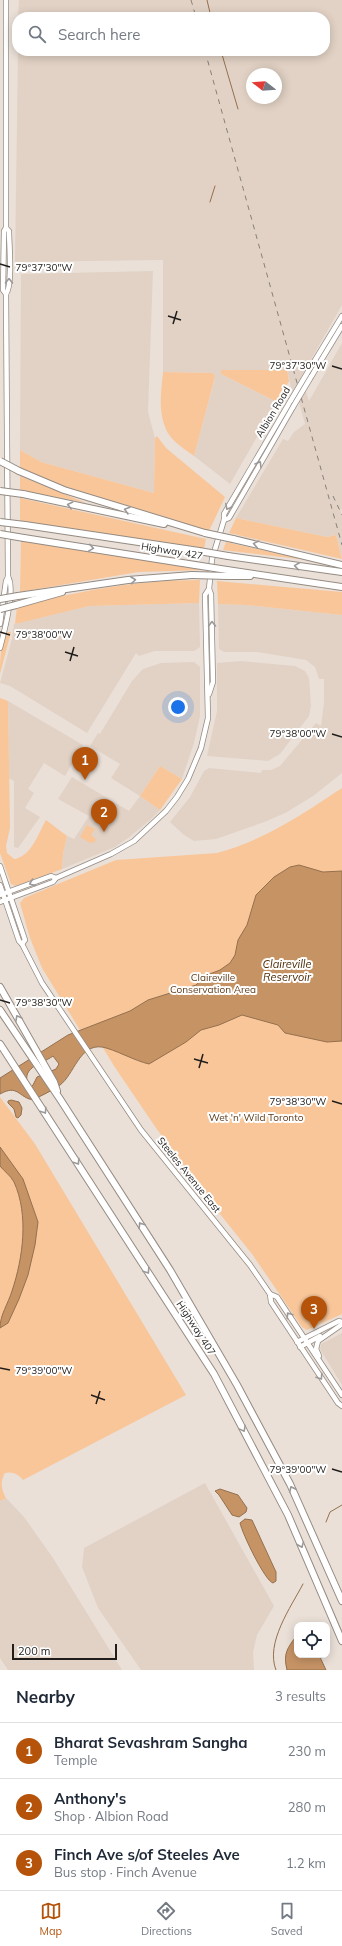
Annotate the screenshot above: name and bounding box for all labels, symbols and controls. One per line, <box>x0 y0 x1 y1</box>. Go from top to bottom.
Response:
search box <box>12 12 330 56</box>
icon: search <box>26 23 48 45</box>
text: Search here <box>58 25 140 44</box>
north arrow <box>246 68 282 104</box>
text: 79°37'30"W <box>16 261 72 274</box>
one-way arrow <box>5 278 13 284</box>
text: 79°37'30"W <box>270 359 326 372</box>
street label: Albion Road <box>253 384 293 440</box>
one-way arrow <box>255 461 262 468</box>
one-way arrow <box>67 501 74 509</box>
one-way arrow <box>225 503 233 510</box>
one-way arrow <box>124 506 131 515</box>
street label: Highway 427 <box>140 540 204 562</box>
one-way arrow <box>253 541 259 549</box>
one-way arrow <box>88 544 94 552</box>
one-way arrow <box>294 562 300 571</box>
one-way arrow <box>130 575 136 584</box>
one-way arrow <box>208 621 216 627</box>
text: 79°38'00"W <box>16 628 72 641</box>
your location <box>168 697 188 717</box>
text: 79°38'00"W <box>270 727 326 740</box>
pin: 1 <box>72 747 98 780</box>
pin: 2 <box>91 799 117 832</box>
one-way arrow <box>29 878 36 886</box>
water label: Claireville Reservoir <box>263 957 312 984</box>
park label: Claireville Conservation Area <box>170 971 256 996</box>
text: 79°38'30"W <box>16 996 72 1009</box>
one-way arrow <box>15 1015 22 1022</box>
text: 79°38'30"W <box>270 1095 326 1108</box>
one-way arrow <box>39 1106 46 1113</box>
park label: Wet 'n' Wild Toronto <box>209 1111 304 1124</box>
street label: Steeles Avenue East <box>154 1135 224 1216</box>
one-way arrow <box>72 1158 80 1165</box>
one-way arrow <box>138 1222 146 1229</box>
one-way arrow <box>143 1267 150 1274</box>
pin: 3 <box>301 1296 327 1329</box>
street label: Highway 407 <box>174 1298 218 1358</box>
one-way arrow <box>286 1312 294 1319</box>
text: 79°39'00"W <box>16 1364 72 1377</box>
one-way arrow <box>315 1373 323 1380</box>
one-way arrow <box>238 1425 246 1432</box>
text: 79°39'00"W <box>270 1463 326 1476</box>
one-way arrow <box>289 1485 297 1493</box>
one-way arrow <box>296 1541 304 1549</box>
map controls <box>294 1622 330 1658</box>
button: locate <box>294 1622 330 1658</box>
scale bar <box>12 1642 117 1661</box>
text: 200 m <box>18 1644 50 1658</box>
text: Nearby <box>16 1686 75 1707</box>
text: 3 results <box>275 1688 326 1704</box>
text: Bharat Sevashram Sangha <box>54 1733 248 1752</box>
text: 1 <box>25 1743 33 1759</box>
text: 230 m <box>288 1743 326 1759</box>
text: Temple <box>54 1752 97 1768</box>
text: Anthony's <box>54 1789 126 1808</box>
text: 2 <box>25 1799 33 1815</box>
text: 280 m <box>288 1799 326 1815</box>
text: Shop · Albion Road <box>54 1808 169 1824</box>
text: Finch Ave s/of Steeles Ave <box>54 1845 240 1864</box>
text: 3 <box>25 1855 33 1871</box>
text: 1.2 km <box>286 1855 326 1871</box>
text: Bus stop · Finch Avenue <box>54 1864 197 1880</box>
tab: Map <box>39 1900 62 1938</box>
tab: Directions <box>141 1900 192 1938</box>
tab: Saved <box>271 1900 303 1938</box>

